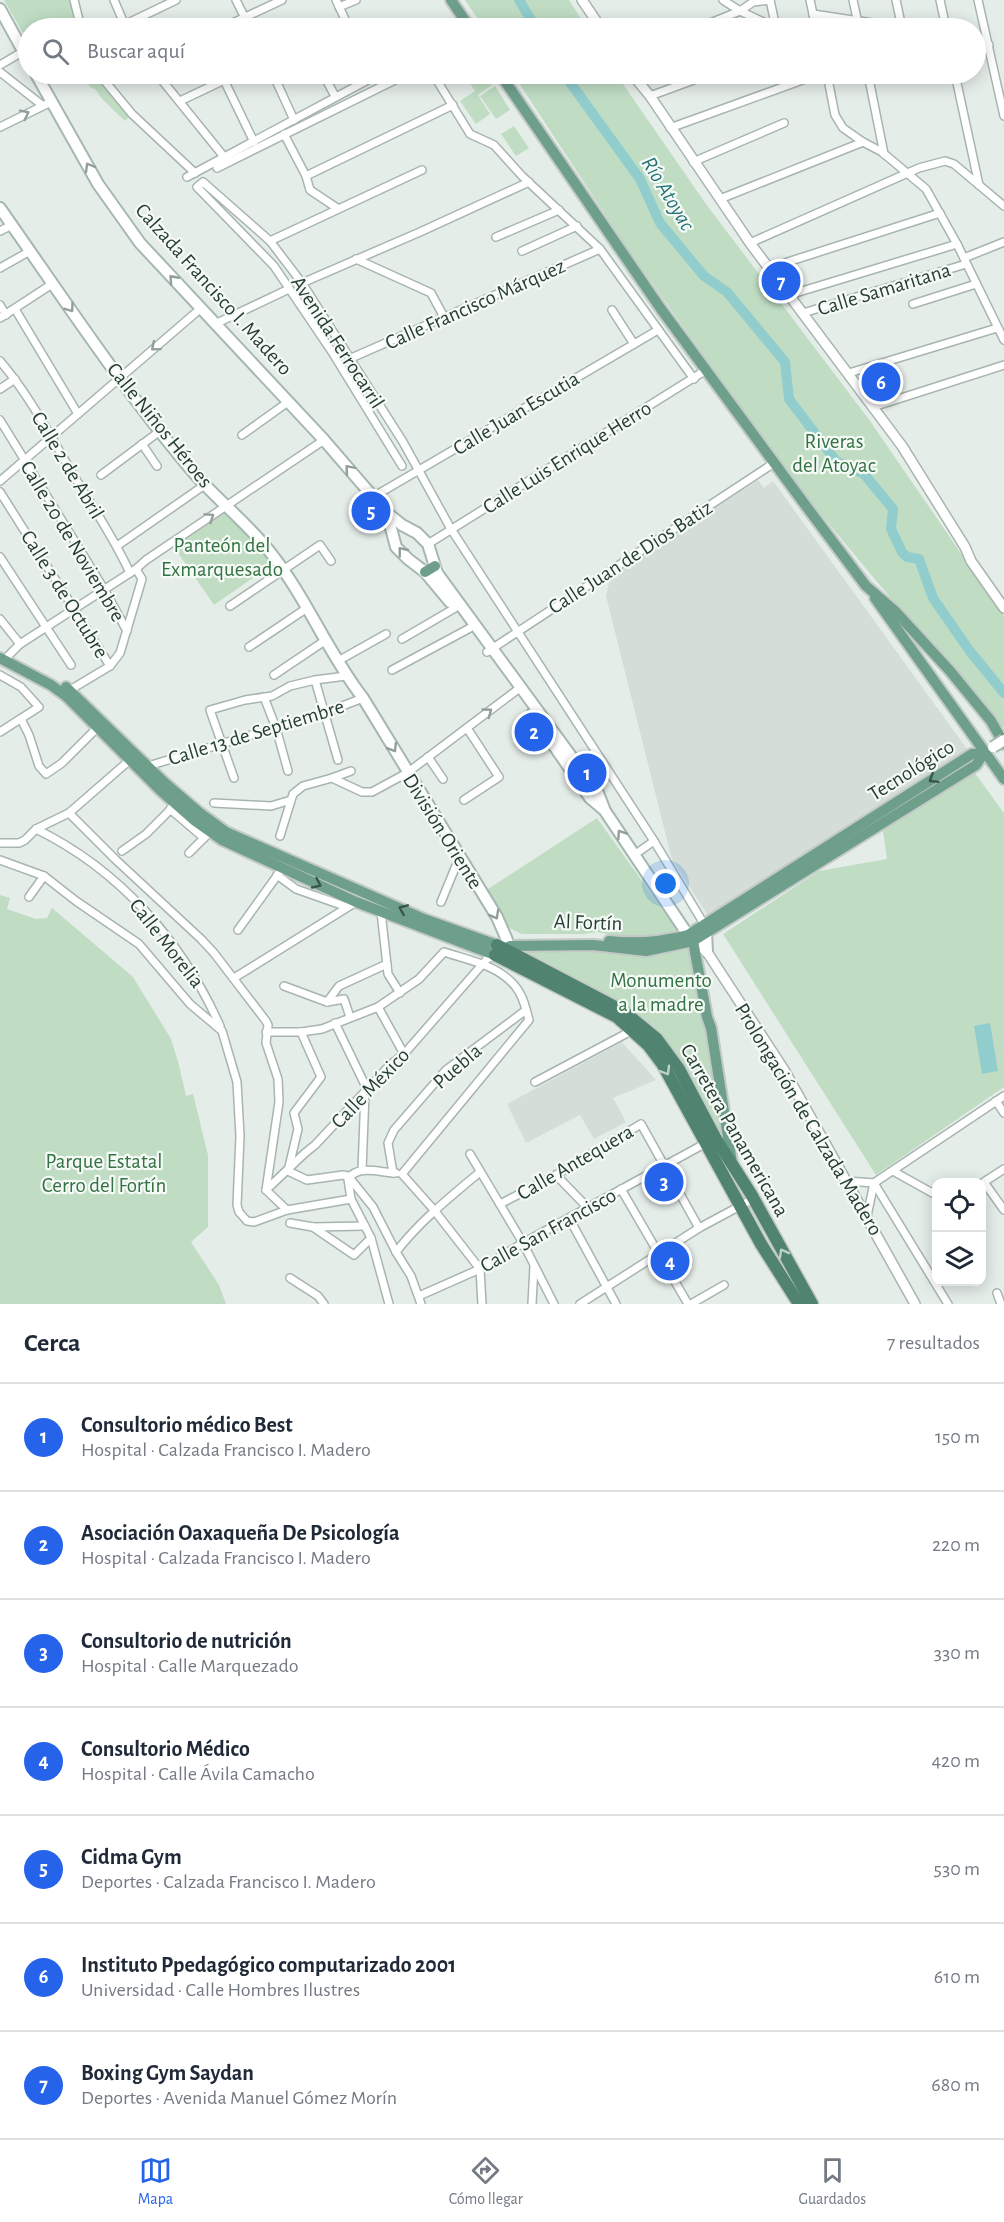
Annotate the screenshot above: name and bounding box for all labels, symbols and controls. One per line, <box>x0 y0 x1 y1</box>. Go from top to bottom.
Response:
search box <box>18 18 986 84</box>
icon: search <box>39 35 72 68</box>
text: Buscar aquí <box>87 40 185 62</box>
one-way arrow <box>19 110 30 121</box>
water label: Río Atoyac <box>638 153 699 235</box>
one-way arrow <box>85 163 96 173</box>
street label: Calzada Francisco I. Madero <box>131 199 296 379</box>
street label: Calle Francisco Márquez <box>382 255 568 354</box>
pin: 7 <box>762 258 800 304</box>
street label: Calle Samaritana <box>815 259 953 320</box>
street label: Avenida Ferrocarril <box>287 272 388 412</box>
one-way arrow <box>169 276 180 286</box>
one-way arrow <box>62 301 73 312</box>
one-way arrow <box>151 339 162 350</box>
street label: Calle Niños Héroes <box>103 359 216 492</box>
pin: 6 <box>862 360 900 404</box>
street label: Calle Juan Escutia <box>450 367 583 459</box>
street label: Calle Luis Enrique Herro <box>479 397 655 518</box>
street label: Calle 2 de Abril <box>27 408 108 523</box>
park label: Riveras del Atoyac <box>792 431 876 476</box>
street label: Calle 20 de Noviembre <box>16 457 129 625</box>
one-way arrow <box>345 465 356 476</box>
pin: 5 <box>352 488 391 534</box>
street label: Calle Juan de Dios Batiz <box>545 497 716 618</box>
one-way arrow <box>203 513 214 524</box>
street label: Calle 3 de Octubre <box>17 527 112 662</box>
park label: Panteón del Exmarquesado <box>161 535 283 580</box>
one-way arrow <box>398 547 409 558</box>
street label: Calle 13 de Septiembre <box>166 696 347 769</box>
one-way arrow <box>481 708 492 719</box>
pin: 2 <box>514 710 554 754</box>
street label: Tecnológico <box>865 736 958 805</box>
one-way arrow <box>385 742 397 753</box>
pin: 1 <box>568 750 606 796</box>
street label: División Oriente <box>399 770 486 893</box>
one-way arrow <box>929 772 939 784</box>
one-way arrow <box>616 830 628 840</box>
your location <box>651 869 680 898</box>
one-way arrow <box>311 877 322 889</box>
street label: Calle Morelia <box>125 895 208 992</box>
one-way arrow <box>398 905 409 917</box>
one-way arrow <box>488 908 499 919</box>
street label: Al Fortín <box>553 911 623 934</box>
park label: Monumento a la madre <box>610 970 712 1015</box>
street label: Prolongación de Calzada Madero <box>731 999 886 1239</box>
street label: Puebla <box>429 1040 486 1093</box>
street label: Carretera Panamericana <box>676 1040 793 1221</box>
street label: Calle México <box>327 1044 414 1133</box>
one-way arrow <box>659 1065 670 1075</box>
street label: Calle Antequera <box>514 1121 637 1204</box>
park label: Parque Estatal Cerro del Fortín <box>42 1151 166 1196</box>
pin: 3 <box>644 1160 684 1204</box>
map controls <box>932 1178 986 1286</box>
button: locate <box>932 1178 986 1232</box>
street label: Calle San Francisco <box>477 1184 620 1276</box>
button: layers <box>932 1232 986 1286</box>
pin: 4 <box>650 1238 690 1284</box>
one-way arrow <box>779 1249 791 1259</box>
text: Cerca <box>24 1330 81 1356</box>
text: 7 resultados <box>887 1333 980 1353</box>
text: Consultorio médico Best <box>81 1414 293 1436</box>
text: 1 <box>40 1427 47 1447</box>
text: 150 m <box>935 1427 980 1447</box>
text: Hospital · Calzada Francisco I. Madero <box>81 1440 371 1460</box>
text: Asociación Oaxaqueña De Psicología <box>81 1522 399 1544</box>
text: 2 <box>39 1535 48 1555</box>
text: 220 m <box>932 1535 980 1555</box>
text: Hospital · Calzada Francisco I. Madero <box>81 1548 371 1568</box>
text: Consultorio de nutrición <box>81 1630 292 1652</box>
text: 3 <box>39 1643 48 1663</box>
text: 330 m <box>934 1643 980 1663</box>
text: Hospital · Calle Marquezado <box>81 1656 299 1676</box>
text: Consultorio Médico <box>81 1738 250 1760</box>
text: 4 <box>38 1751 49 1771</box>
text: 420 m <box>931 1751 980 1771</box>
text: Hospital · Calle Ávila Camacho <box>81 1764 315 1784</box>
text: Cidma Gym <box>81 1846 182 1868</box>
text: 5 <box>39 1859 48 1879</box>
text: 530 m <box>934 1859 980 1879</box>
text: Deportes · Calzada Francisco I. Madero <box>81 1872 376 1892</box>
text: Instituto Ppedagógico computarizado 2001 <box>81 1954 456 1976</box>
text: 6 <box>39 1967 48 1987</box>
text: 610 m <box>934 1967 980 1987</box>
text: Universidad · Calle Hombres Ilustres <box>81 1980 360 2000</box>
text: Boxing Gym Saydan <box>81 2062 254 2084</box>
text: 7 <box>39 2075 48 2095</box>
text: 680 m <box>931 2075 980 2095</box>
text: Deportes · Avenida Manuel Gómez Morín <box>81 2088 397 2108</box>
tab: Mapa <box>138 2154 173 2209</box>
tab: Cómo llegar <box>449 2154 523 2209</box>
tab: Guardados <box>799 2154 866 2209</box>

